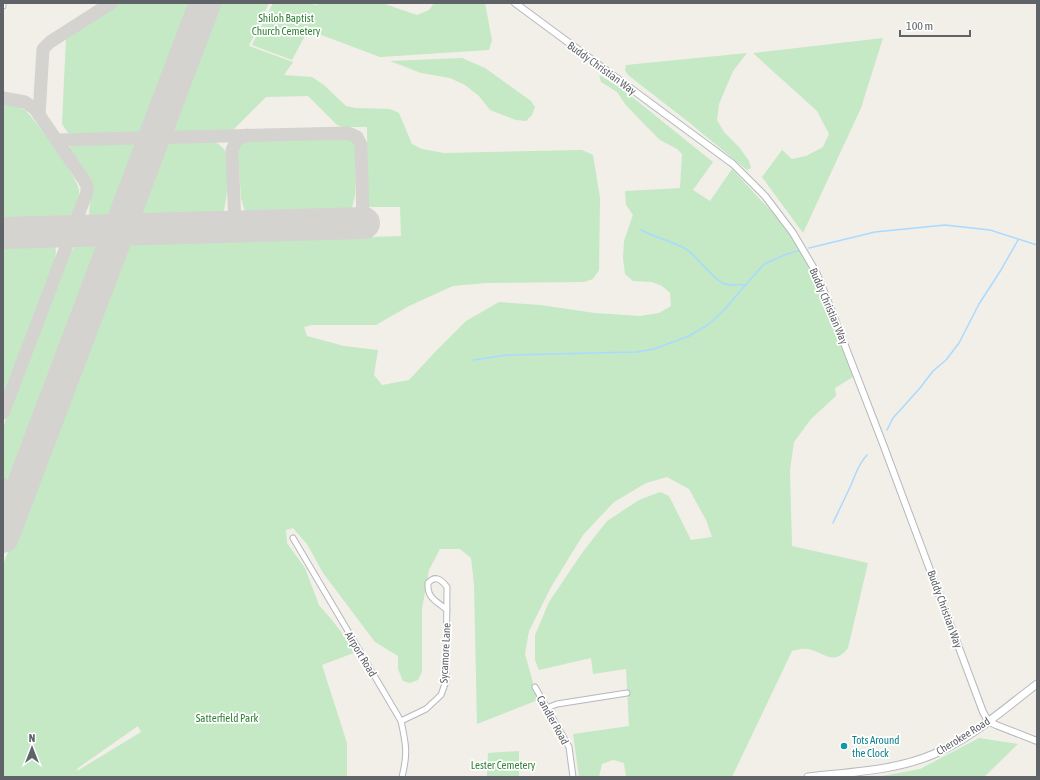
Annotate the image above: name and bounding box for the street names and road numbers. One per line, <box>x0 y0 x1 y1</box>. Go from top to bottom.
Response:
street label: Buddy Christian Way <box>565 39 639 97</box>
street label: Buddy Christian Way <box>807 266 851 346</box>
street label: Buddy Christian Way <box>925 568 965 650</box>
street label: Sycamore Lane <box>437 622 453 684</box>
street label: Airport Road <box>343 629 379 679</box>
street label: Candler Road <box>535 693 571 747</box>
street label: Cherokee Road <box>934 715 992 757</box>

